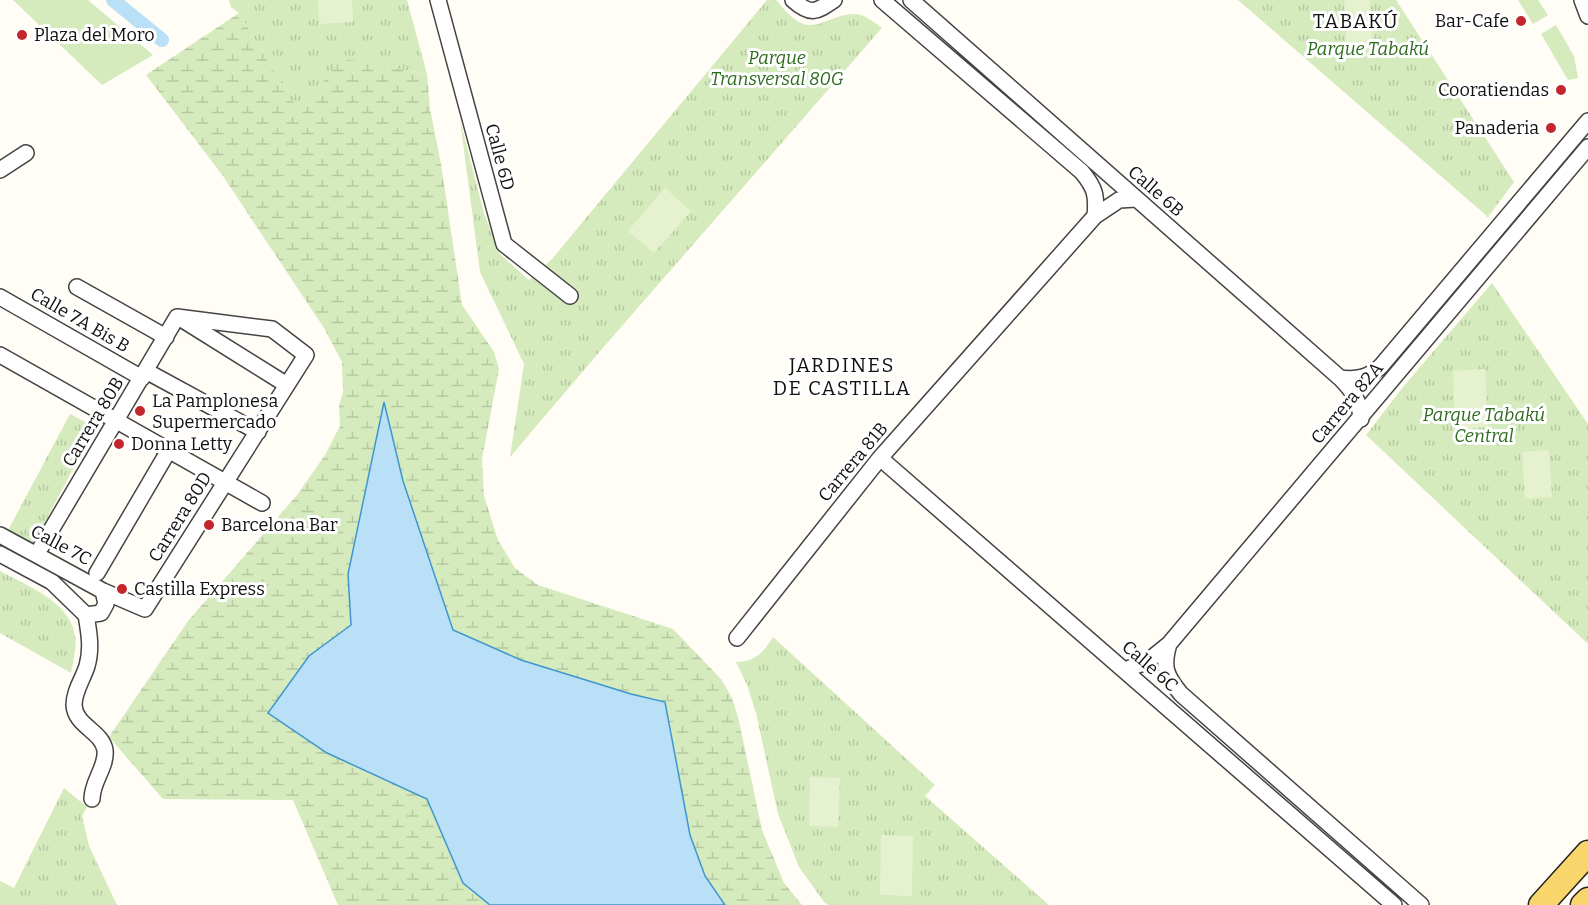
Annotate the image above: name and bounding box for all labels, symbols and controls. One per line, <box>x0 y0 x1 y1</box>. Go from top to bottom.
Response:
district label: TABAKÚ <box>1313 9 1399 33</box>
place label: Bar-Cafe <box>1435 10 1509 32</box>
marker: Bar-Cafe <box>1514 14 1528 28</box>
place label: Plaza del Moro <box>34 24 155 46</box>
marker: Plaza del Moro <box>15 28 29 42</box>
park label: Parque Tabakú <box>1307 38 1429 60</box>
park label: Parque Transversal 80G <box>710 47 844 90</box>
place label: Cooratiendas <box>1438 79 1549 101</box>
marker: Cooratiendas <box>1554 83 1568 97</box>
place label: Panaderia <box>1454 117 1539 139</box>
street label: Calle 6D <box>481 121 519 193</box>
marker: Panaderia <box>1544 121 1558 135</box>
street label: Calle 6B <box>1123 161 1189 221</box>
street label: Calle 7A Bis B <box>27 283 133 357</box>
district label: JARDINES DE CASTILLA <box>773 353 911 400</box>
street label: Carrera 82A <box>1306 357 1388 449</box>
street label: Carrera 80B <box>58 373 128 471</box>
place label: La Pamplonesa Supermercado <box>152 390 279 433</box>
marker: La Pamplonesa Supermercado <box>133 404 147 418</box>
park label: Parque Tabakú Central <box>1423 404 1545 447</box>
street label: Carrera 81B <box>813 418 893 506</box>
place label: Donna Letty <box>131 433 233 455</box>
marker: Donna Letty <box>112 437 126 451</box>
street label: Carrera 80D <box>144 468 216 566</box>
place label: Barcelona Bar <box>221 514 338 536</box>
marker: Barcelona Bar <box>202 518 216 532</box>
street label: Calle 7C <box>27 520 95 570</box>
place label: Castilla Express <box>134 578 265 600</box>
marker: Castilla Express <box>115 582 129 596</box>
street label: Calle 6C <box>1117 636 1183 696</box>

